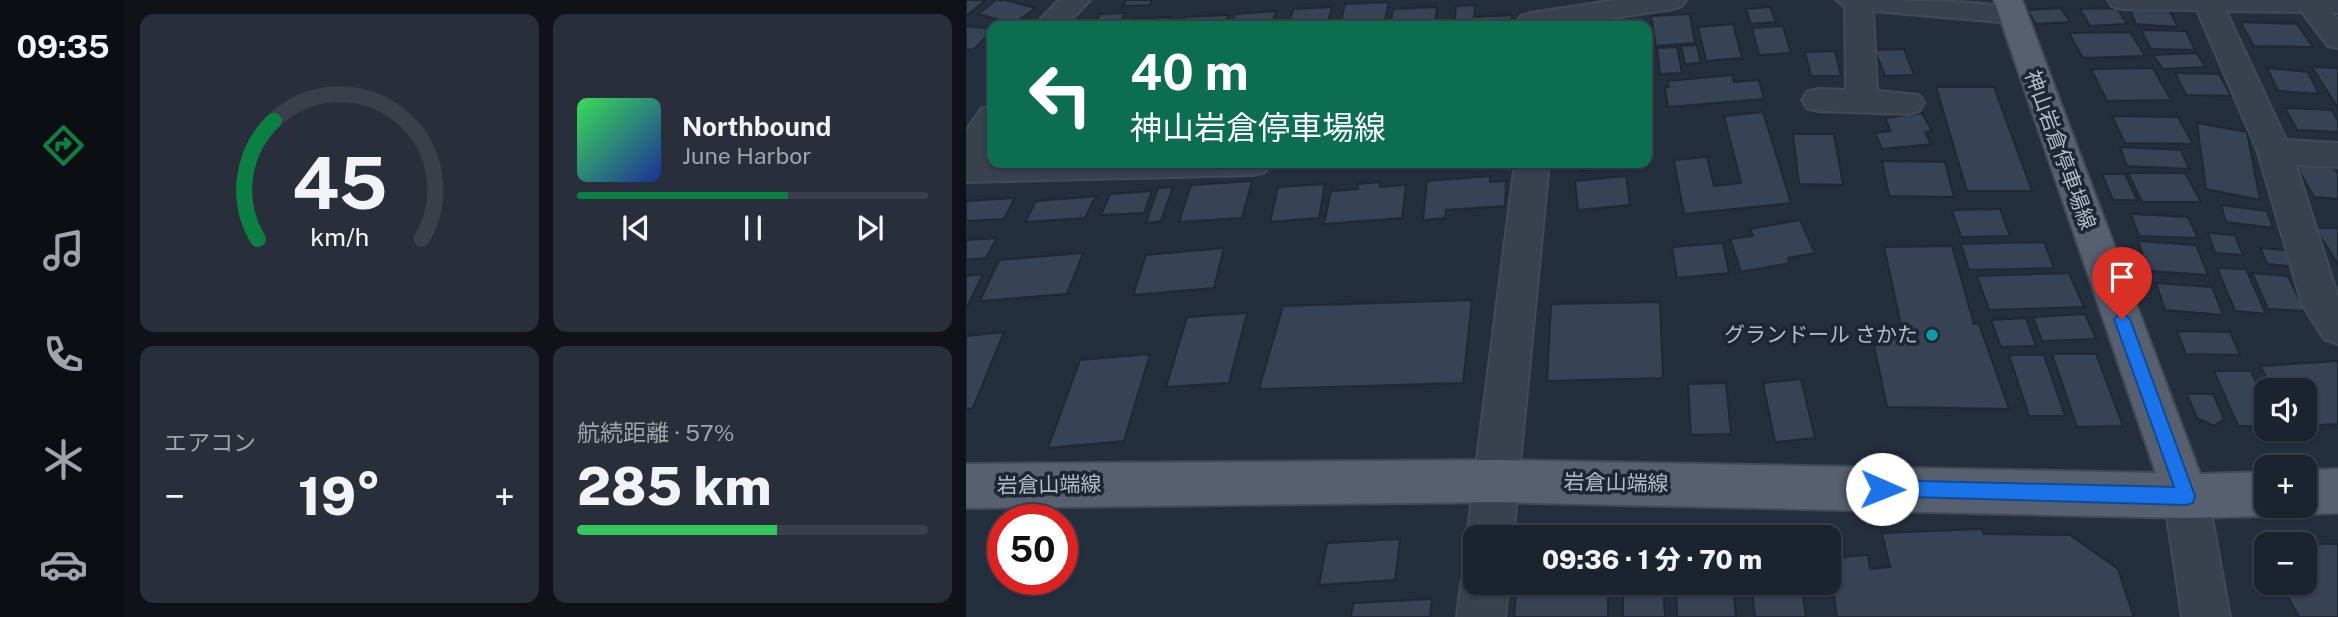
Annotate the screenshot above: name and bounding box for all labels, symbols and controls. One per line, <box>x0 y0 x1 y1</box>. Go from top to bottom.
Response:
text: 09:35 <box>16 28 110 65</box>
text: 40 m <box>1130 43 1249 101</box>
icon: left <box>1015 49 1106 140</box>
street label: 神山岩倉停車場線 <box>2020 67 2101 233</box>
text: 神山岩倉停車場線 <box>1130 109 1386 146</box>
text: Northbound <box>682 111 831 142</box>
icon: directions <box>39 121 88 170</box>
text: 45 <box>291 140 388 225</box>
text: June Harbor <box>682 142 811 169</box>
icon: previous <box>617 209 655 247</box>
icon: pause <box>734 209 772 247</box>
icon: next <box>851 209 889 247</box>
text: km/h <box>310 222 369 252</box>
icon: music <box>39 226 88 275</box>
pin <box>2092 247 2152 319</box>
icon: arrive <box>2103 258 2141 296</box>
place label: グランドール さかた <box>1724 322 1918 347</box>
marker: グランドール さかた <box>1924 327 1940 343</box>
icon: phone <box>39 330 88 379</box>
map controls <box>2254 378 2317 595</box>
button: sound <box>2254 378 2317 441</box>
text: 航続距離 · 57% <box>577 419 735 446</box>
text: エアコン <box>164 429 256 456</box>
icon: climate <box>39 435 88 484</box>
position arrow <box>1845 452 1919 526</box>
button: + <box>2254 455 2317 518</box>
text: 285 km <box>577 456 771 517</box>
text: 19° <box>298 466 381 527</box>
street label: 岩倉山端線 <box>1563 469 1669 496</box>
street label: 岩倉山端線 <box>996 471 1102 498</box>
text: − <box>164 474 185 519</box>
text: + <box>494 474 515 519</box>
speed limit sign: 50 <box>987 504 1078 595</box>
button: − <box>2254 532 2317 595</box>
icon: car <box>39 540 88 589</box>
text: 09:36 · 1 分 · 70 m <box>1542 544 1762 575</box>

